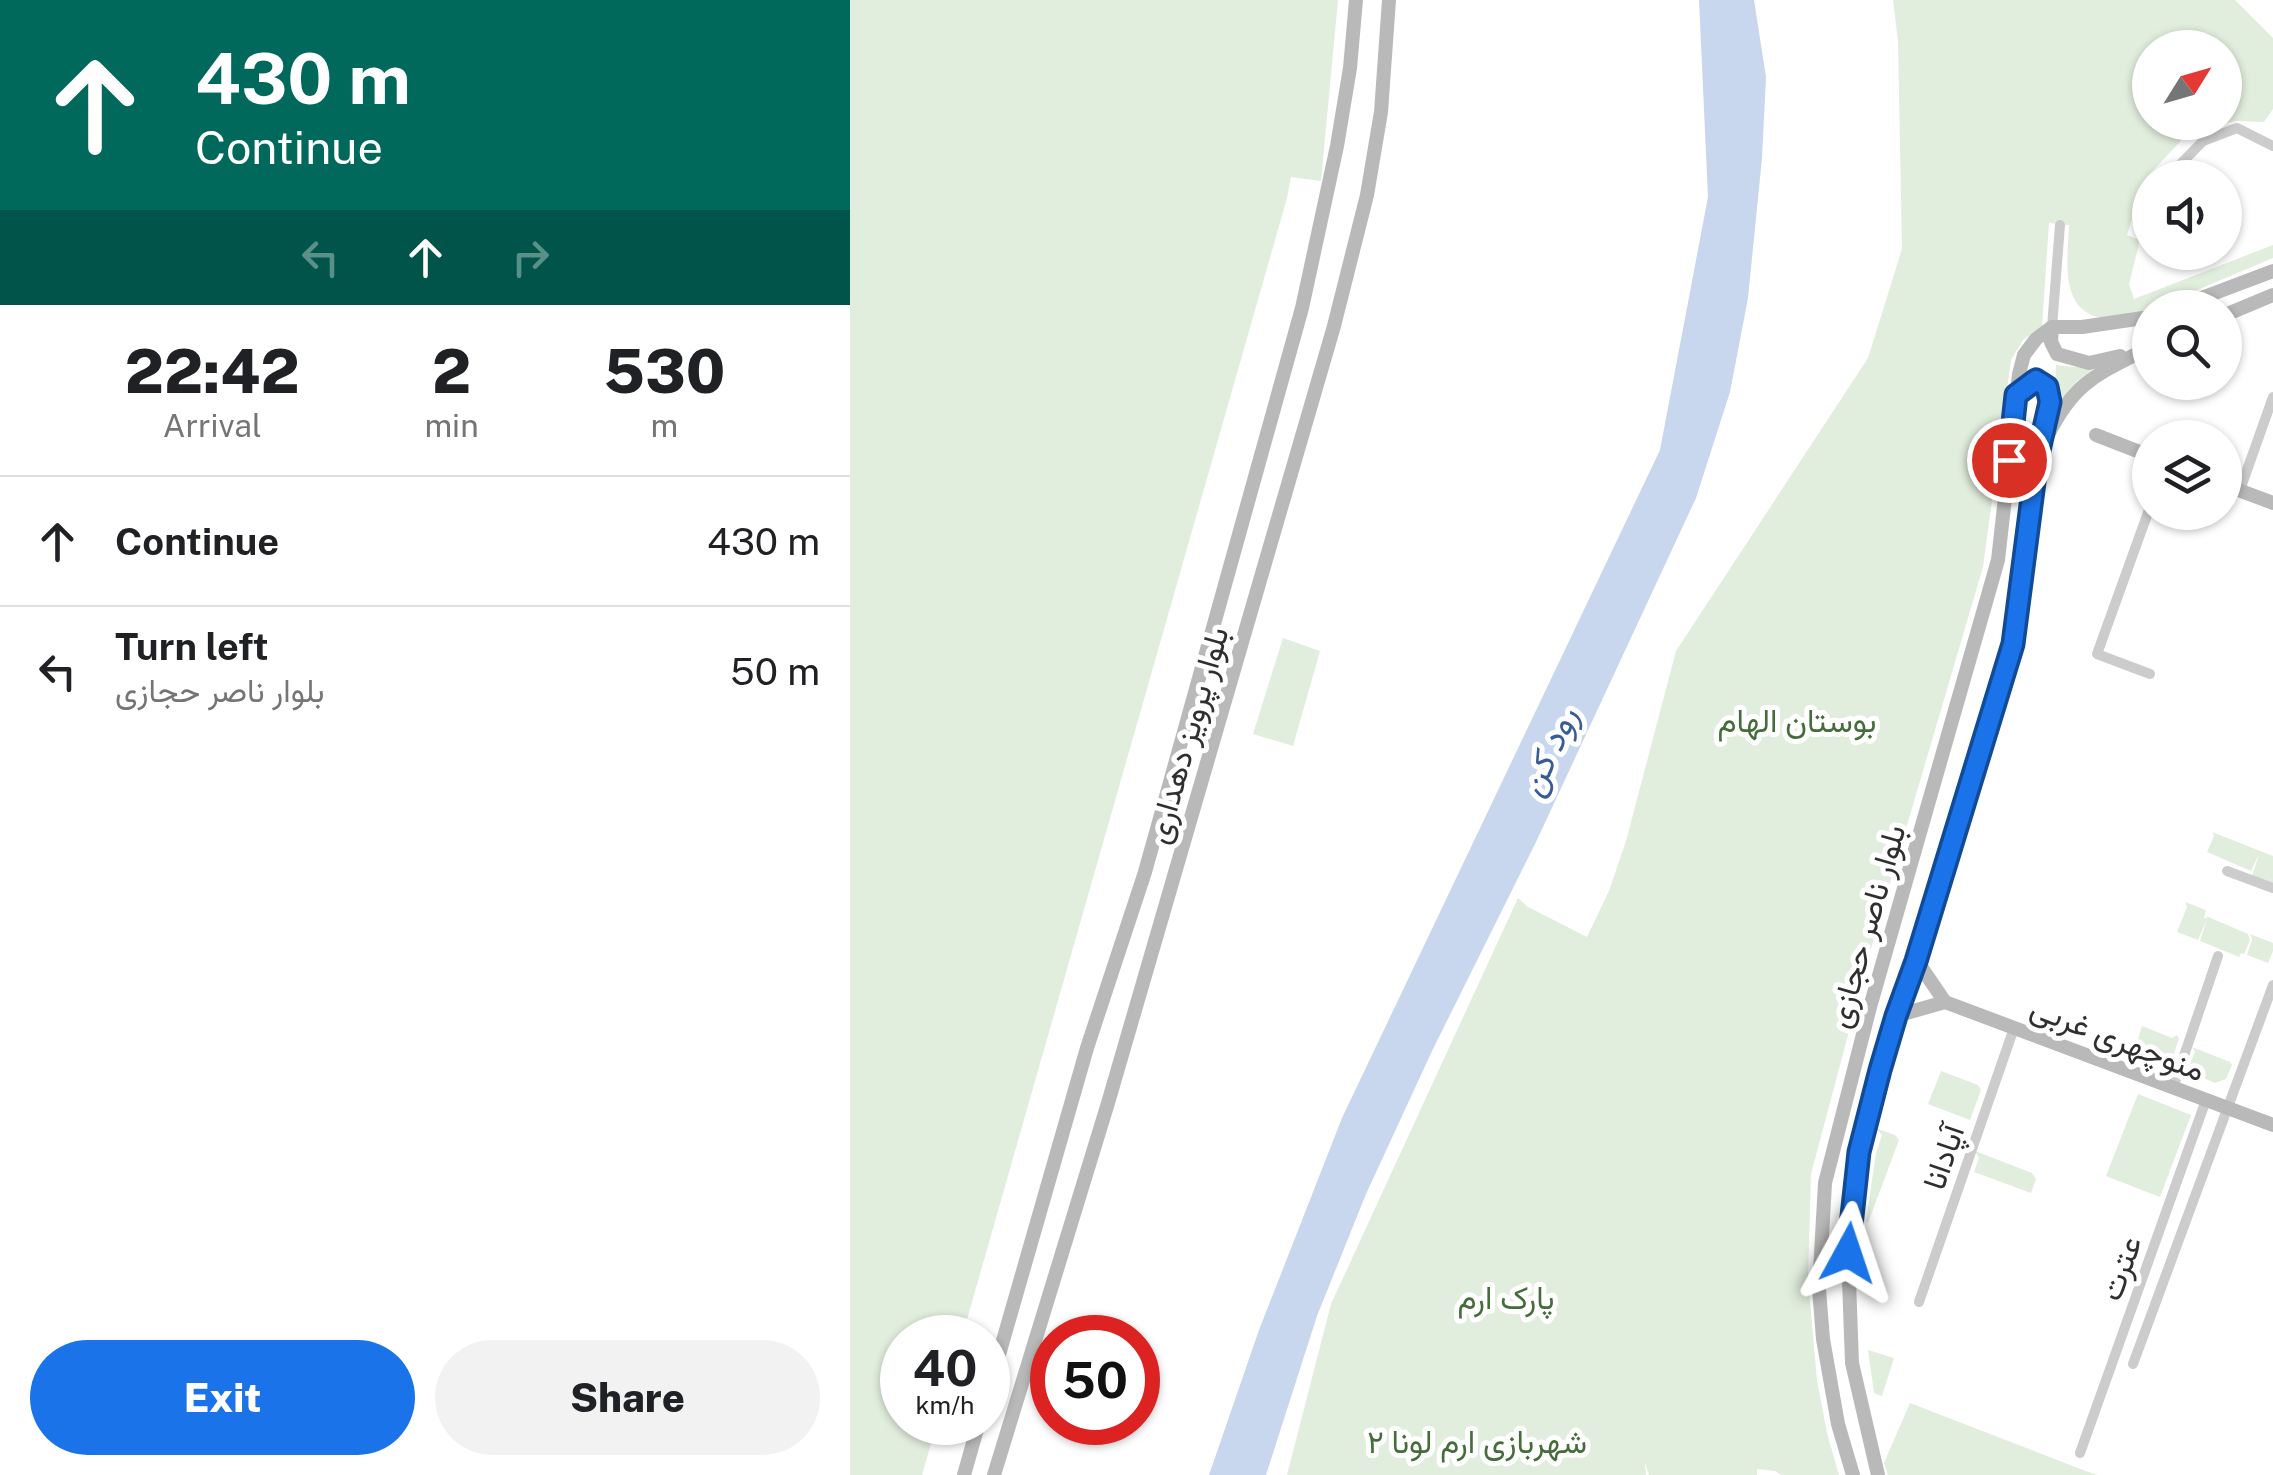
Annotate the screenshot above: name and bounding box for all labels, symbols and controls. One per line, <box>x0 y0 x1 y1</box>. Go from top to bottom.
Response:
north arrow <box>2132 30 2242 140</box>
map controls <box>2132 30 2242 530</box>
text: 430 m <box>195 37 411 120</box>
icon: ahead <box>30 40 160 170</box>
text: Continue <box>195 121 383 174</box>
button: sound <box>2132 160 2242 270</box>
icon: left <box>293 230 348 285</box>
icon: ahead <box>398 230 453 285</box>
icon: right <box>503 230 558 285</box>
button: search <box>2132 290 2242 400</box>
text: 22:42 <box>125 336 300 407</box>
text: 2 <box>432 336 471 407</box>
text: 530 <box>603 336 725 407</box>
text: Arrival <box>163 407 262 444</box>
text: min <box>424 407 479 444</box>
text: m <box>651 407 678 444</box>
pin <box>1967 418 2052 503</box>
button: layers <box>2132 420 2242 530</box>
icon: arrive <box>1982 433 2037 488</box>
icon: ahead <box>30 514 85 569</box>
text: Continue <box>115 519 279 564</box>
text: 430 m <box>707 519 820 564</box>
street label: بلوار پرویز دهداری <box>1138 622 1239 849</box>
text: Turn left <box>115 624 269 669</box>
icon: left <box>30 644 85 699</box>
text: 50 m <box>730 649 820 694</box>
text: بلوار ناصر حجازی <box>115 672 325 709</box>
water label: رود کن <box>1510 700 1588 803</box>
park label: بوستان الهام <box>1718 702 1876 742</box>
street label: بلوار ناصر حجازی <box>1819 820 1915 1032</box>
street label: منوچهری غربی <box>2024 988 2210 1092</box>
street label: آپادانا <box>1915 1117 1976 1196</box>
position arrow <box>1796 1201 1900 1305</box>
street label: عترت <box>2091 1231 2151 1306</box>
park label: پارک ارم <box>1457 1279 1555 1320</box>
speed limit sign: 50 <box>1030 1315 1160 1445</box>
text: 40 <box>912 1338 978 1397</box>
button: Exit <box>30 1340 415 1455</box>
button: Share <box>435 1340 820 1455</box>
text: km/h <box>916 1390 974 1420</box>
park label: شهربازی ارم لونا ۲ <box>1367 1423 1587 1463</box>

